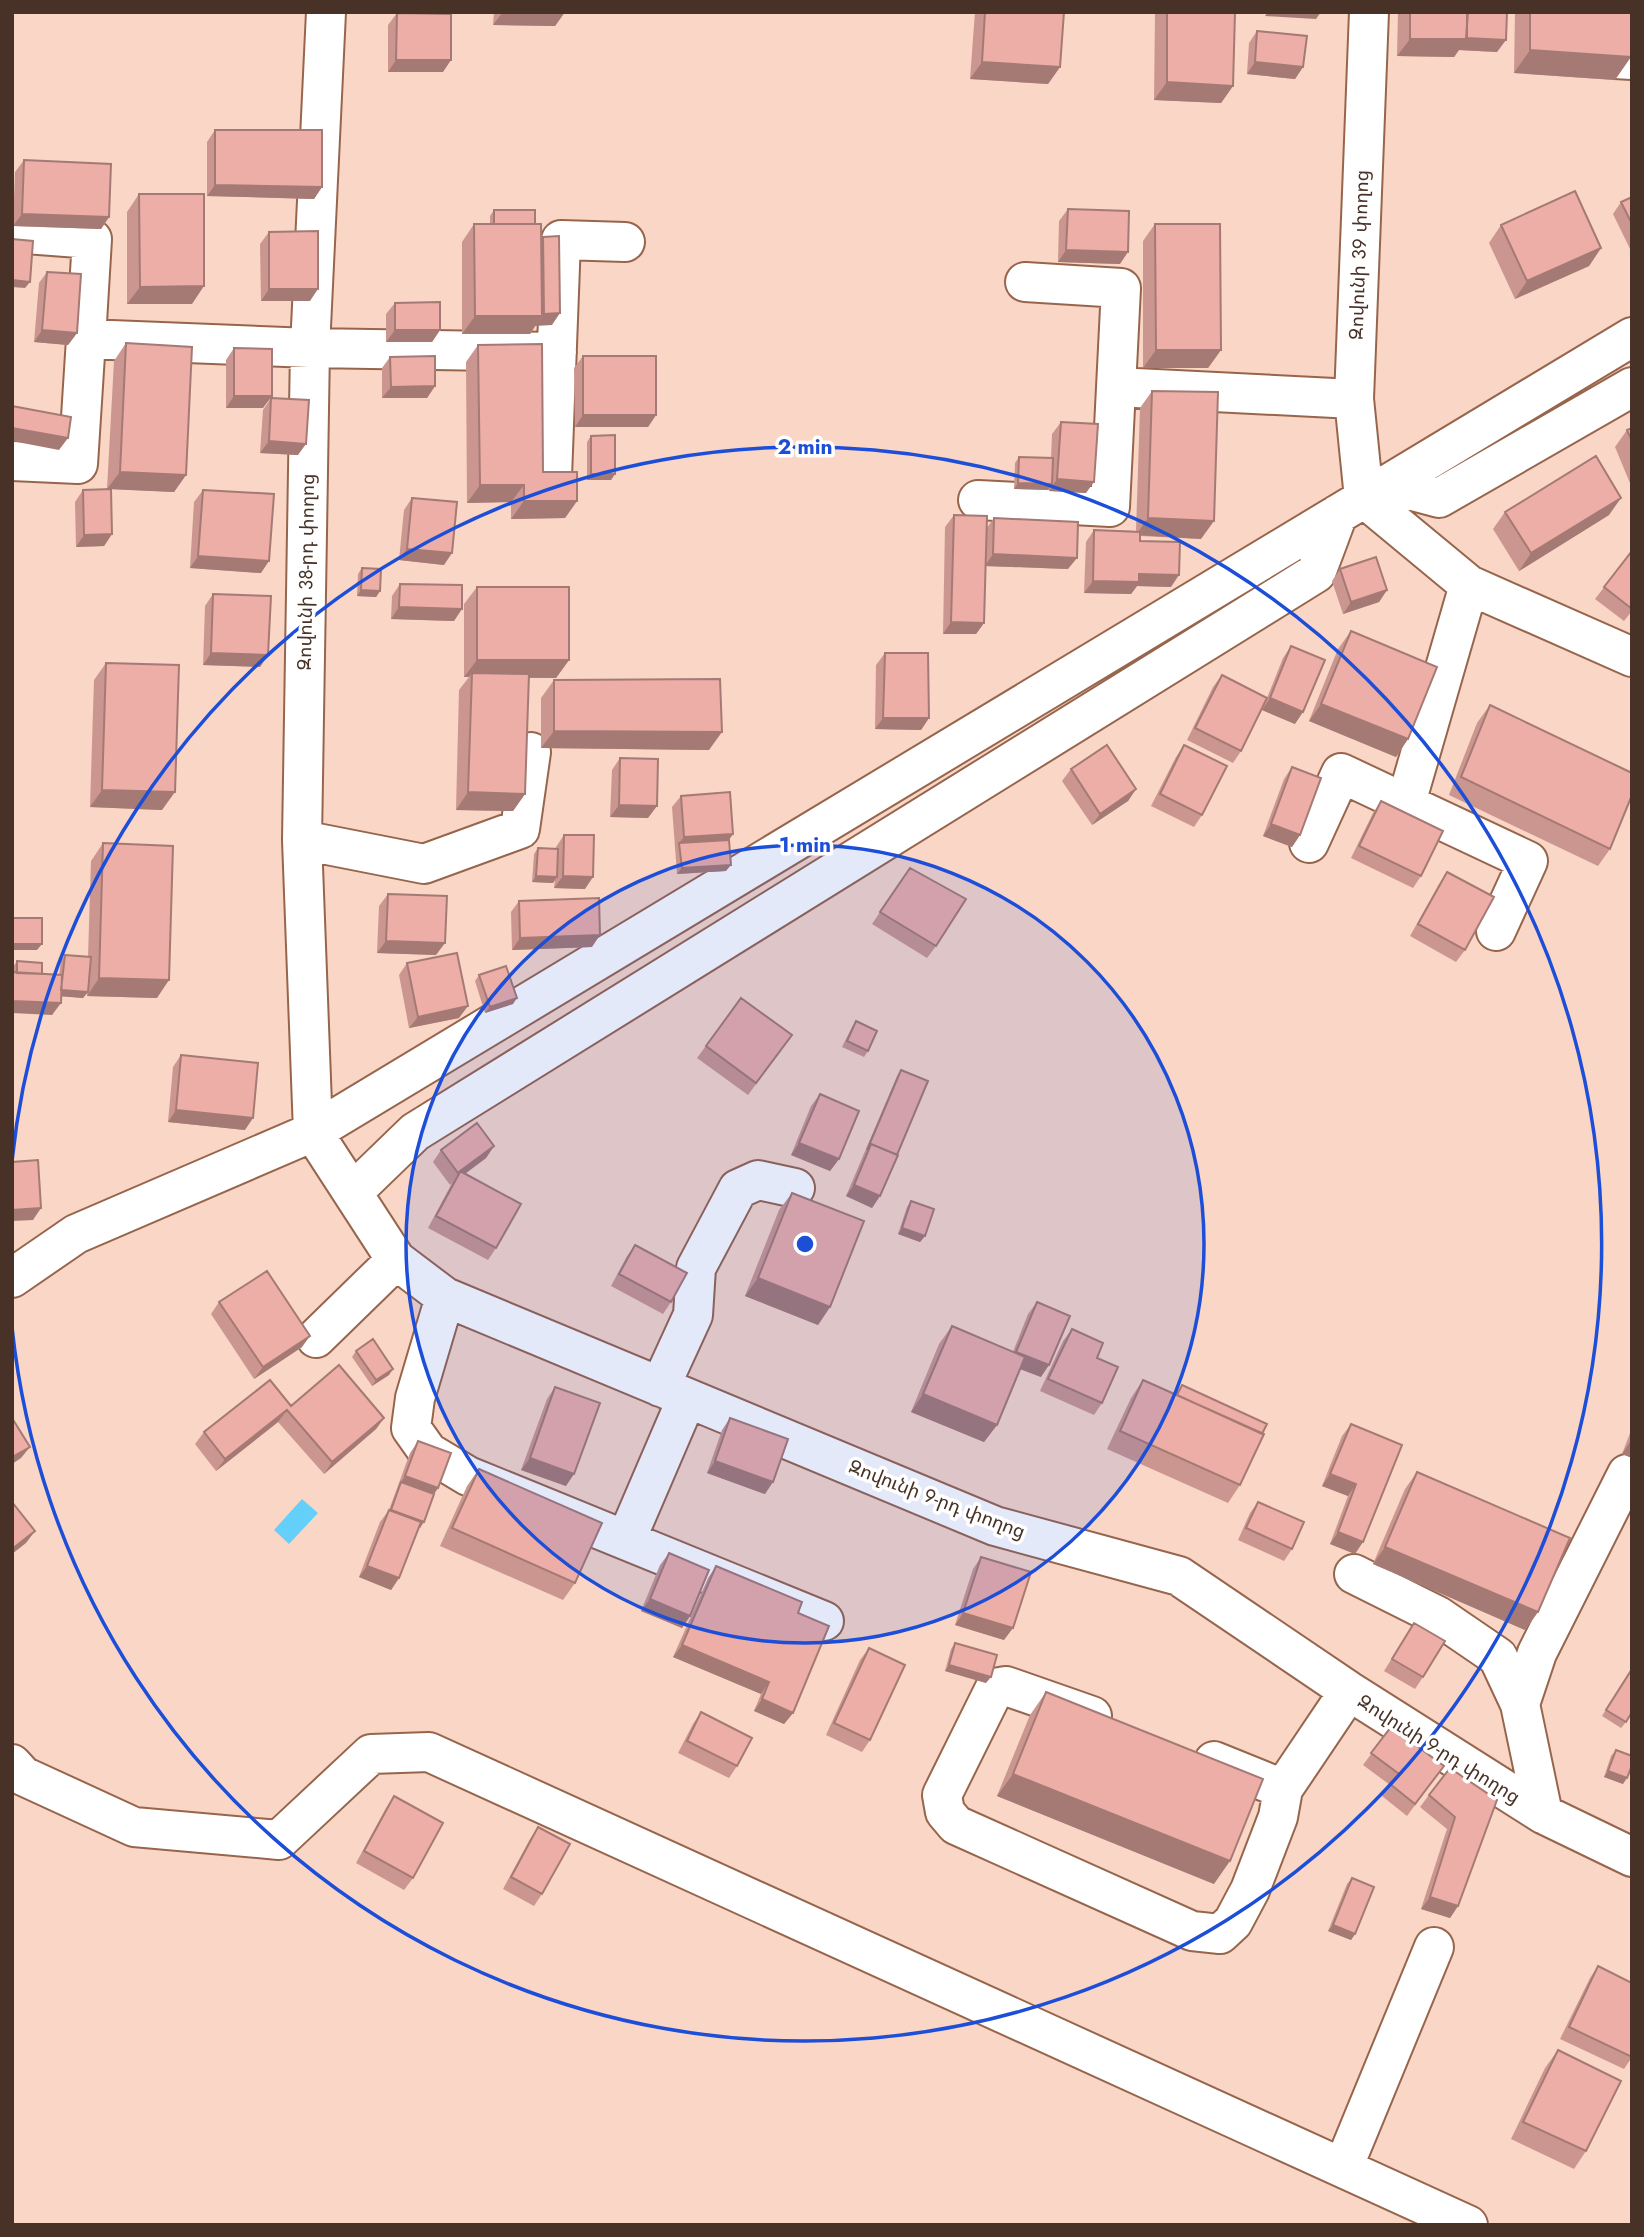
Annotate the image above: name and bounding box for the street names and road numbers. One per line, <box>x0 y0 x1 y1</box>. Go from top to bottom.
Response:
street label: Զովունի 39 փողոց <box>1343 169 1375 341</box>
street label: Զովունի 38-րդ փողոց <box>291 473 321 671</box>
street label: Զովունի 9-րդ փողոց <box>845 1453 1029 1545</box>
street label: Զովունի 9-րդ փողոց <box>1352 1688 1526 1810</box>

